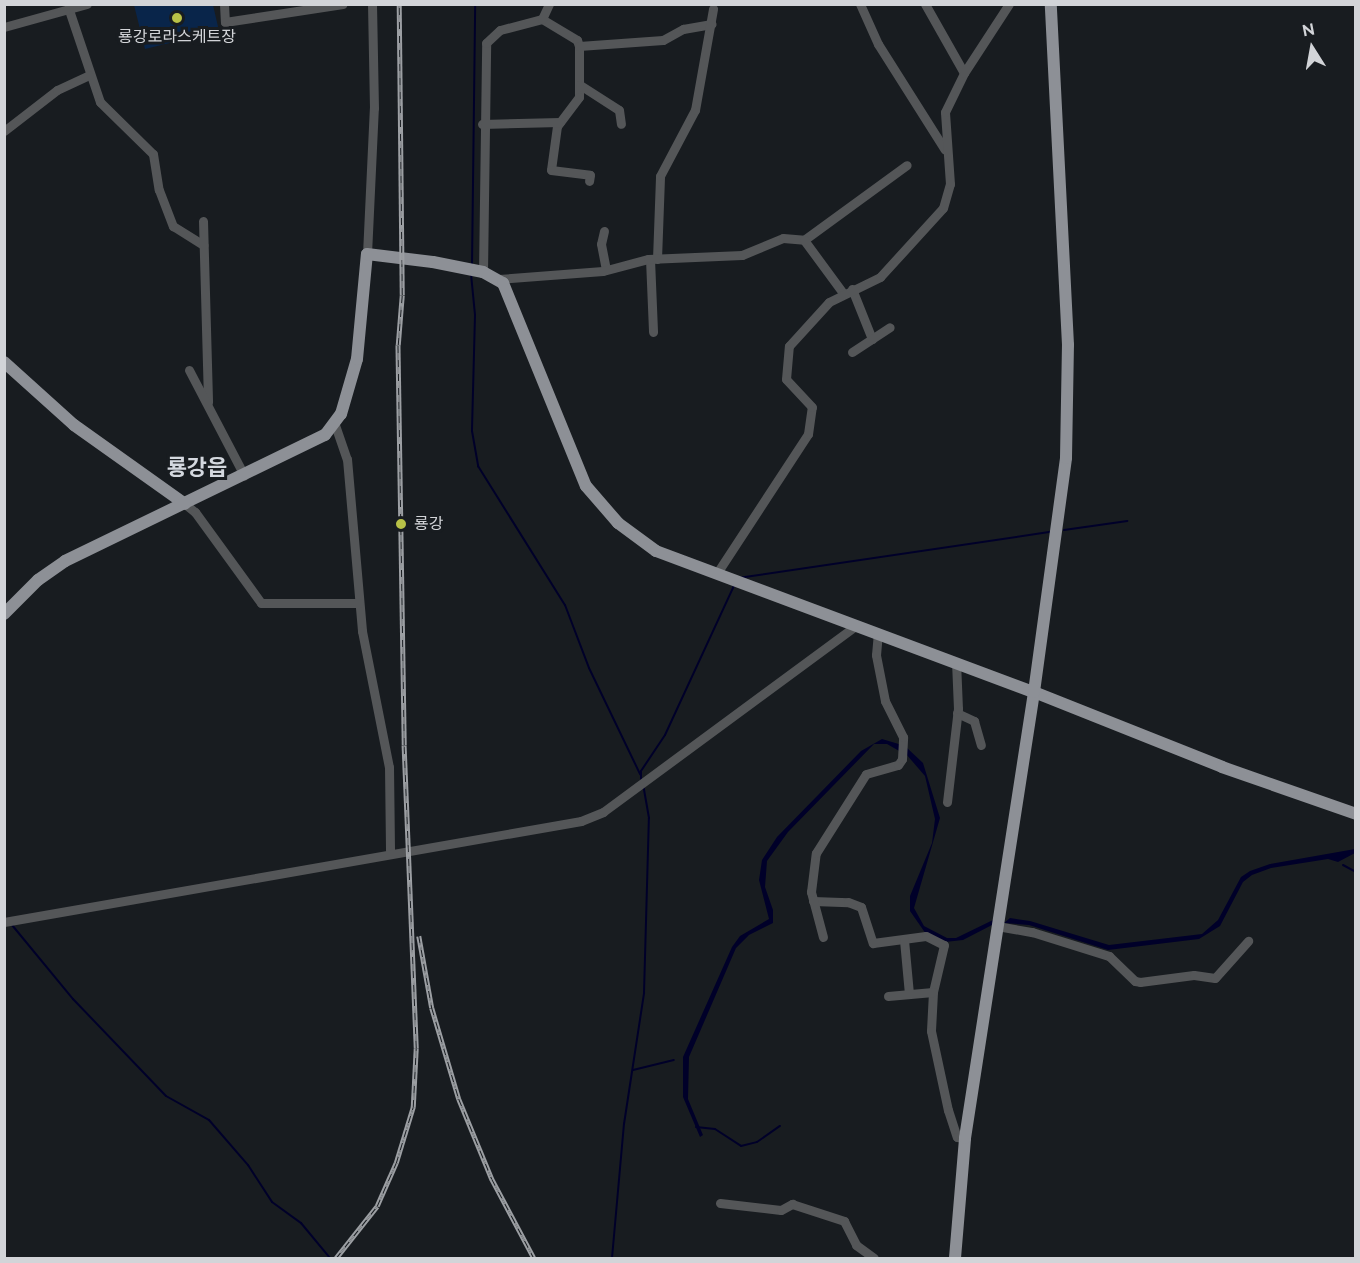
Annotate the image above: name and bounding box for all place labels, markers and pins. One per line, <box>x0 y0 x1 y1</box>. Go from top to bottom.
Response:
marker: 룡강로라스케트장 <box>170 11 184 25</box>
place label: 룡강로라스케트장 <box>118 27 236 47</box>
place label: 룡강 <box>414 514 443 534</box>
marker: 룡강 <box>392 515 410 533</box>

